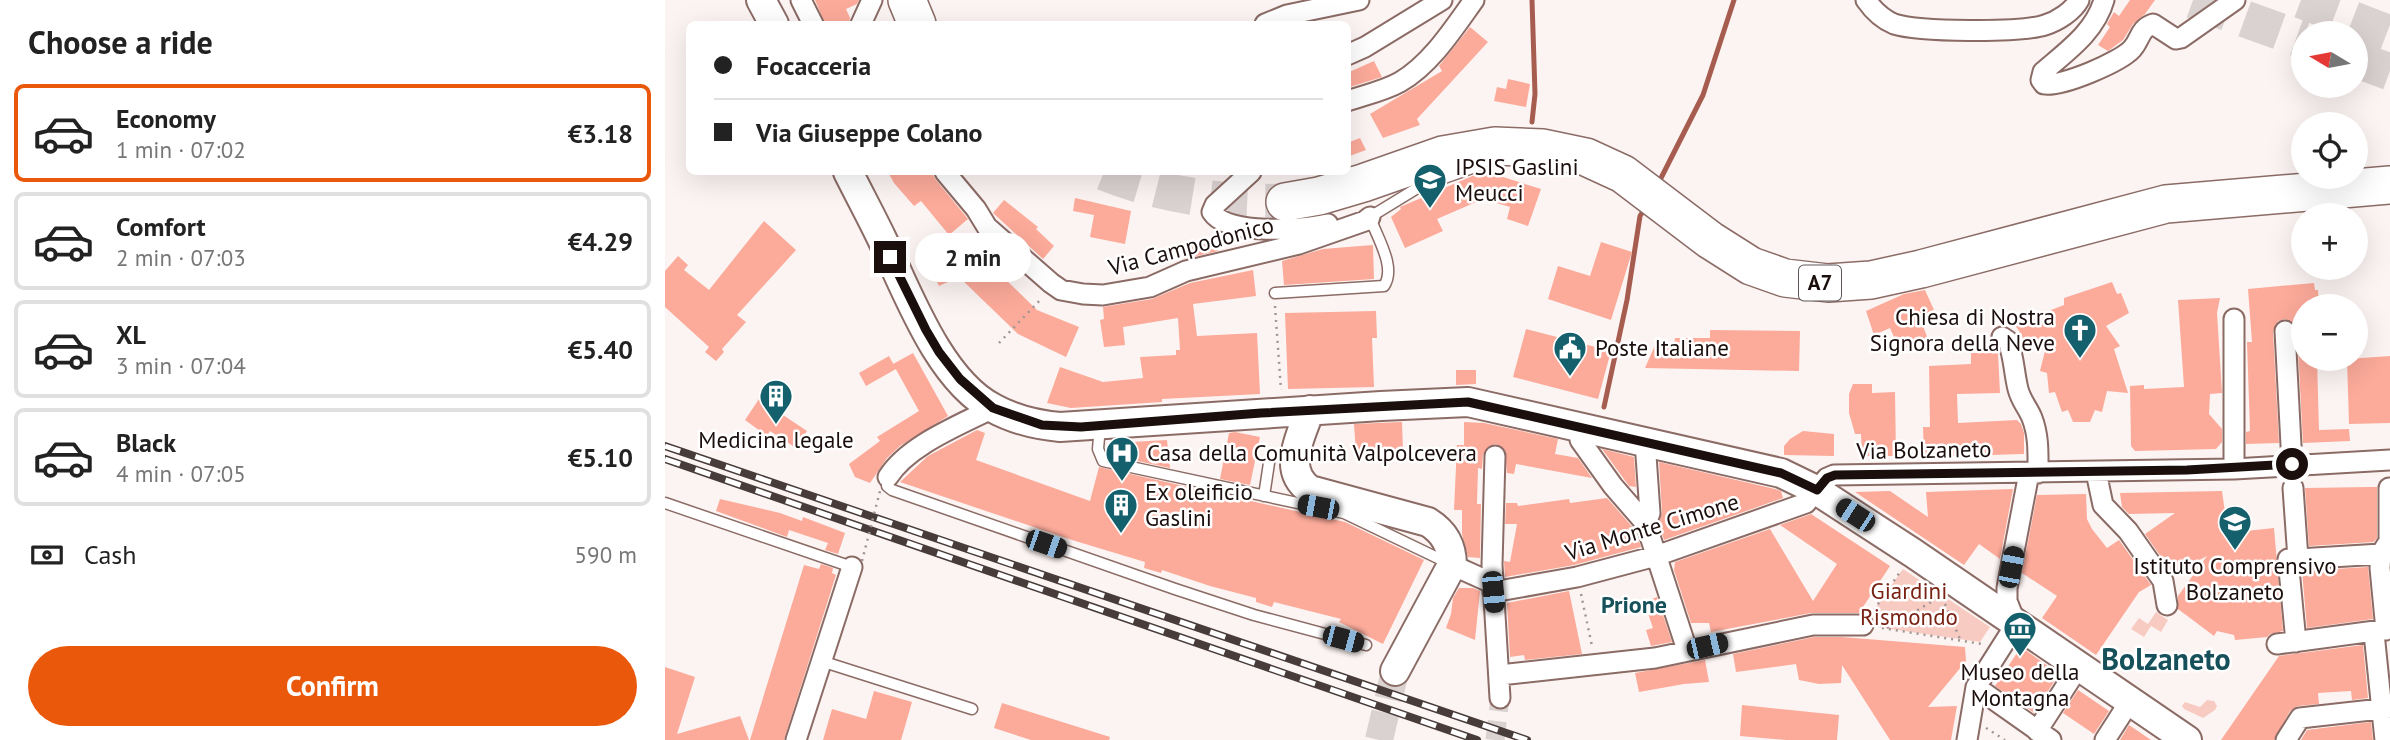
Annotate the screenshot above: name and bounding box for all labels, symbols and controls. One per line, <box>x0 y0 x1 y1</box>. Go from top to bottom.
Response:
text: Choose a ride <box>28 21 213 63</box>
north arrow <box>2291 21 2368 98</box>
map controls <box>2291 21 2368 371</box>
text: Focacceria <box>756 49 871 82</box>
icon: car <box>32 102 95 165</box>
text: Economy <box>116 102 216 135</box>
button: locate <box>2291 112 2368 189</box>
text: Via Giuseppe Colano <box>756 116 983 149</box>
text: €3.18 <box>568 117 633 150</box>
text: 1 min · 07:02 <box>116 135 246 164</box>
place label: IPSIS Gaslini Meucci <box>1455 152 1579 207</box>
school or university icon: IPSIS Gaslini Meucci <box>1411 161 1449 210</box>
button: + <box>2291 203 2368 280</box>
icon: car <box>32 210 95 273</box>
text: Comfort <box>116 210 206 243</box>
street label: Via Campodonico <box>1104 210 1277 282</box>
text: €4.29 <box>568 225 633 258</box>
callout: 2 min <box>915 232 1030 282</box>
route end <box>874 241 906 273</box>
text: 2 min · 07:03 <box>116 243 246 272</box>
text: 2 min <box>945 243 1001 272</box>
road number: A7 <box>1799 266 1841 300</box>
button: − <box>2291 294 2368 371</box>
place label: Chiesa di Nostra Signora della Neve <box>1870 302 2055 357</box>
church icon: Chiesa di Nostra Signora della Neve <box>2061 311 2099 360</box>
icon: car <box>32 318 95 381</box>
text: XL <box>116 318 146 351</box>
public building icon: Poste Italiane <box>1551 329 1589 378</box>
text: €5.40 <box>568 333 633 366</box>
place label: Poste Italiane <box>1595 333 1729 362</box>
text: 3 min · 07:04 <box>116 351 246 380</box>
building icon: Medicina legale <box>757 377 795 426</box>
place label: Medicina legale <box>698 425 854 454</box>
icon: car <box>32 426 95 489</box>
text: Black <box>116 426 176 459</box>
hospital icon: Casa della Comunità Valpolcevera <box>1103 434 1141 483</box>
street label: Via Bolzaneto <box>1855 434 1992 465</box>
place label: Casa della Comunità Valpolcevera <box>1147 438 1477 467</box>
text: €5.10 <box>568 441 633 474</box>
route start <box>2276 448 2308 480</box>
text: 4 min · 07:05 <box>116 459 246 488</box>
place label: Ex oleificio Gaslini <box>1145 477 1253 532</box>
building icon: Ex oleificio Gaslini <box>1102 486 1140 535</box>
street label: Via Monte Cimone <box>1561 486 1742 567</box>
car <box>1296 493 1341 521</box>
car <box>1832 495 1879 535</box>
school or university icon: Istituto Comprensivo Bolzaneto <box>2216 503 2254 552</box>
car <box>1023 527 1070 561</box>
icon: cash <box>28 536 66 574</box>
text: Cash <box>84 538 136 571</box>
text: 590 m <box>575 540 637 569</box>
car <box>1997 544 2026 590</box>
place label: Istituto Comprensivo Bolzaneto <box>2133 551 2337 606</box>
car <box>1481 570 1506 614</box>
park label: Giardini Rismondo <box>1860 576 1958 631</box>
district label: Prione <box>1601 589 1667 620</box>
museum icon: Museo della Montagna <box>2001 609 2039 658</box>
car <box>1320 623 1367 655</box>
car <box>1685 631 1730 661</box>
district label: Bolzaneto <box>2101 639 2231 678</box>
button: Confirm <box>28 646 637 726</box>
place label: Museo della Montagna <box>1960 657 2080 712</box>

